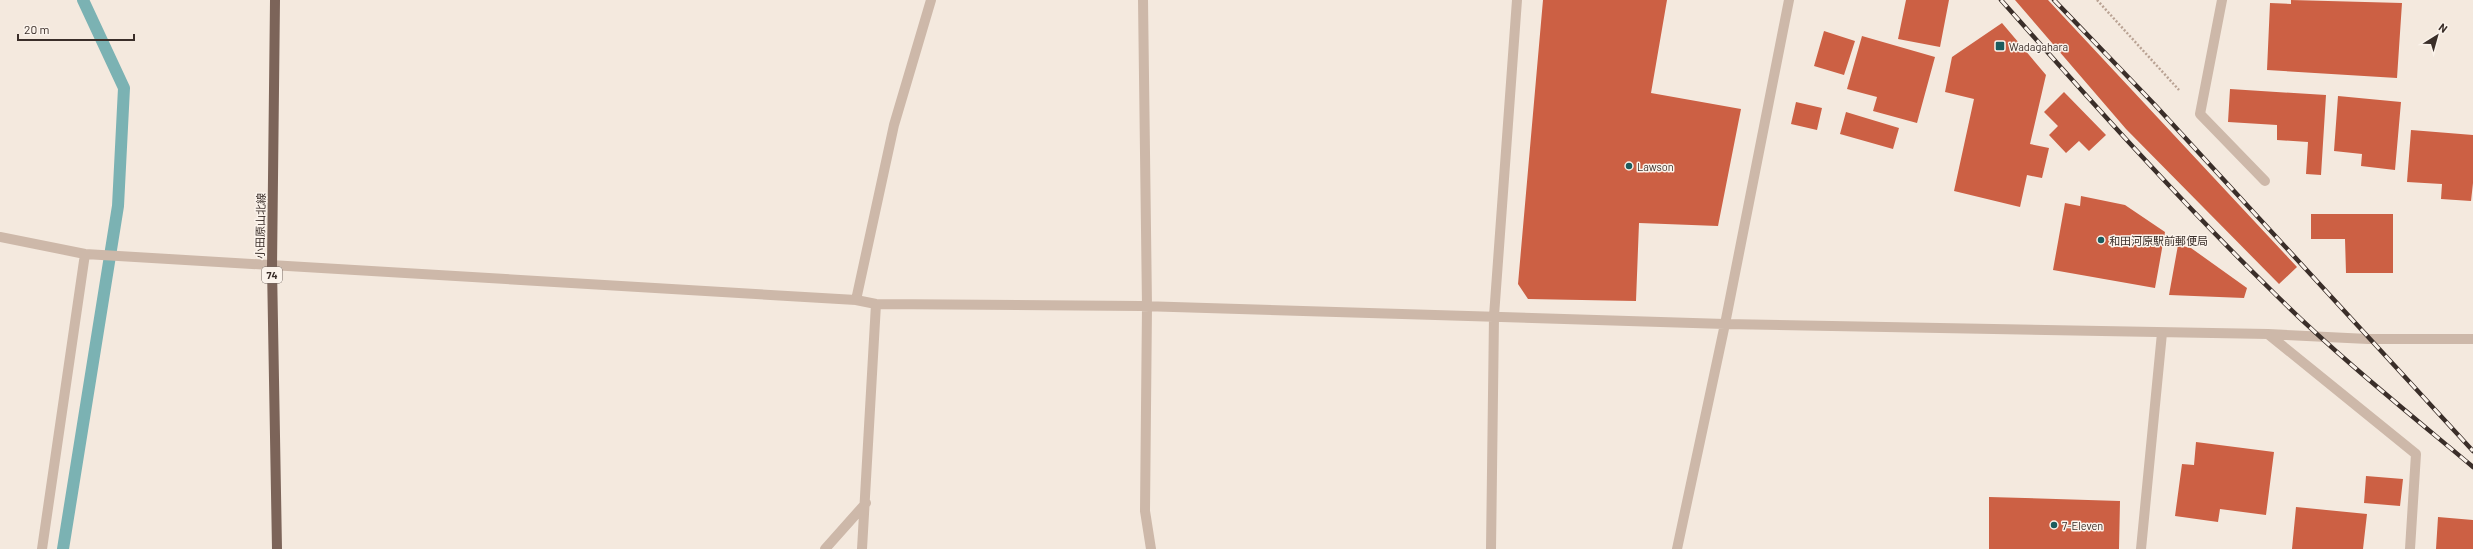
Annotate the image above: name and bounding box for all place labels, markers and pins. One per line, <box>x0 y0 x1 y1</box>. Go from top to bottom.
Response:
marker: Wadagahara <box>1994 40 2006 52</box>
place label: Wadagahara <box>2009 40 2068 53</box>
place label: Lawson <box>1637 160 1674 173</box>
marker: Lawson <box>1624 161 1634 171</box>
place label: 和田河原駅前郵便局 <box>2109 234 2208 247</box>
marker: 和田河原駅前郵便局 <box>2096 235 2106 245</box>
place label: 7-Eleven <box>2062 519 2103 532</box>
marker: 7-Eleven <box>2049 520 2059 530</box>

